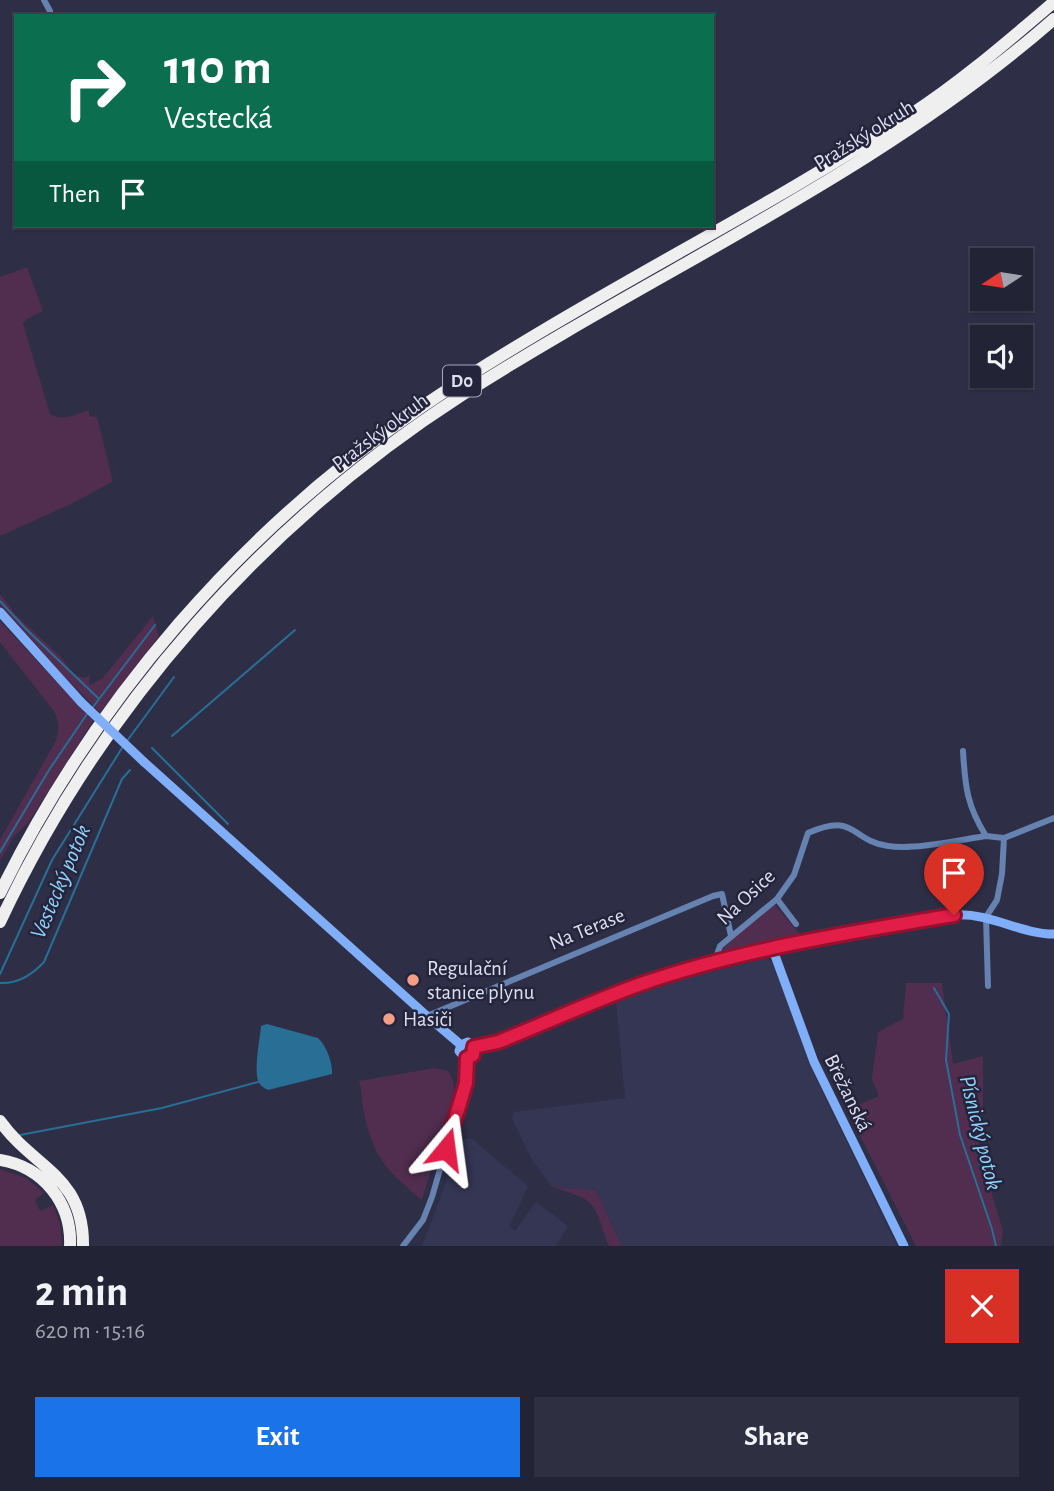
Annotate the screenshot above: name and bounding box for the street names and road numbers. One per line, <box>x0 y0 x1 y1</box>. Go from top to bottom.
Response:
street label: Pražský okruh <box>810 96 918 174</box>
road number: D0 <box>443 366 481 396</box>
street label: Pražský okruh <box>328 389 432 475</box>
street label: Na Osice <box>713 865 779 929</box>
street label: Na Terase <box>546 904 628 954</box>
street label: Břežanská <box>820 1051 876 1135</box>

